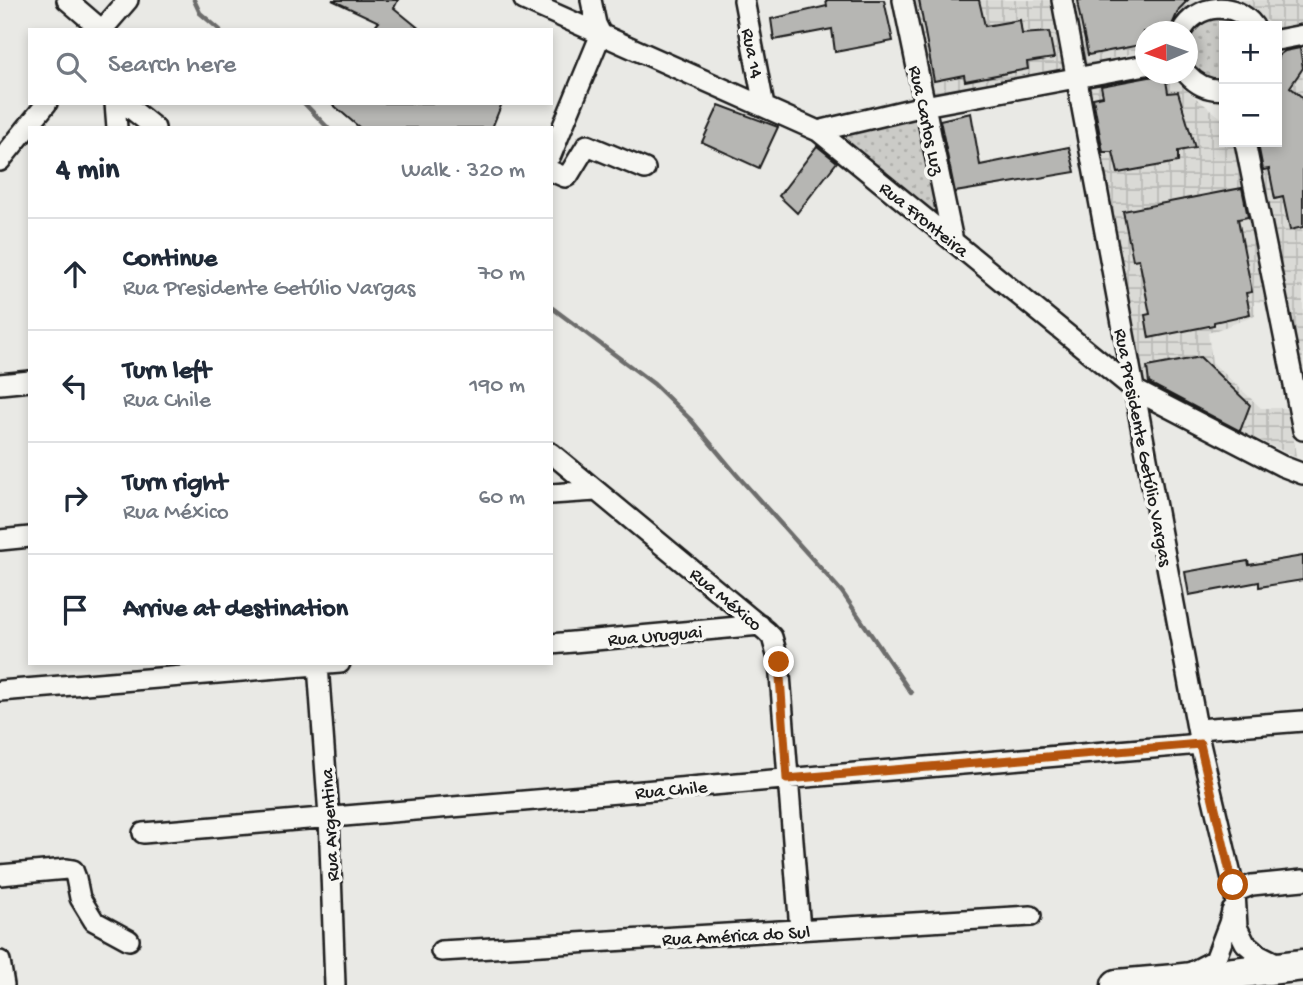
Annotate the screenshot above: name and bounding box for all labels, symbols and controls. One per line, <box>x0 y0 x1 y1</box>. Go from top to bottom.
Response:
north arrow <box>1135 21 1198 84</box>
map controls <box>1219 21 1282 147</box>
button: + <box>1219 21 1282 84</box>
street label: Rua 14 <box>734 27 767 81</box>
search box <box>28 28 553 105</box>
icon: search <box>52 48 90 86</box>
text: Search here <box>108 51 236 82</box>
street label: Rua Carlos Luz <box>902 64 948 178</box>
button: − <box>1219 84 1282 147</box>
text: 4 min <box>56 154 119 189</box>
text: Walk · 320 m <box>401 158 525 185</box>
street label: Rua Fronteira <box>874 178 973 265</box>
text: Continue <box>123 245 217 276</box>
icon: ahead <box>56 255 94 293</box>
text: 70 m <box>478 261 525 288</box>
text: Rua Presidente Getúlio Vargas <box>123 276 415 303</box>
street label: Rua Presidente Getúlio Vargas <box>1107 327 1176 569</box>
text: Turn left <box>123 357 211 388</box>
icon: left <box>56 367 94 405</box>
text: 190 m <box>469 373 525 400</box>
text: Rua Chile <box>123 388 211 415</box>
text: Turn right <box>123 469 227 500</box>
icon: right <box>56 479 94 517</box>
text: 60 m <box>479 485 525 512</box>
text: Rua México <box>123 500 229 527</box>
street label: Rua México <box>684 564 766 638</box>
icon: arrive <box>56 591 94 629</box>
text: Arrive at destination <box>123 595 348 626</box>
street label: Rua Uruguai <box>607 622 704 653</box>
route end <box>763 646 794 677</box>
street label: Rua Argentina <box>317 766 346 882</box>
street label: Rua Chile <box>634 777 709 806</box>
route start <box>1217 869 1248 900</box>
street label: Rua América do Sul <box>662 922 811 953</box>

